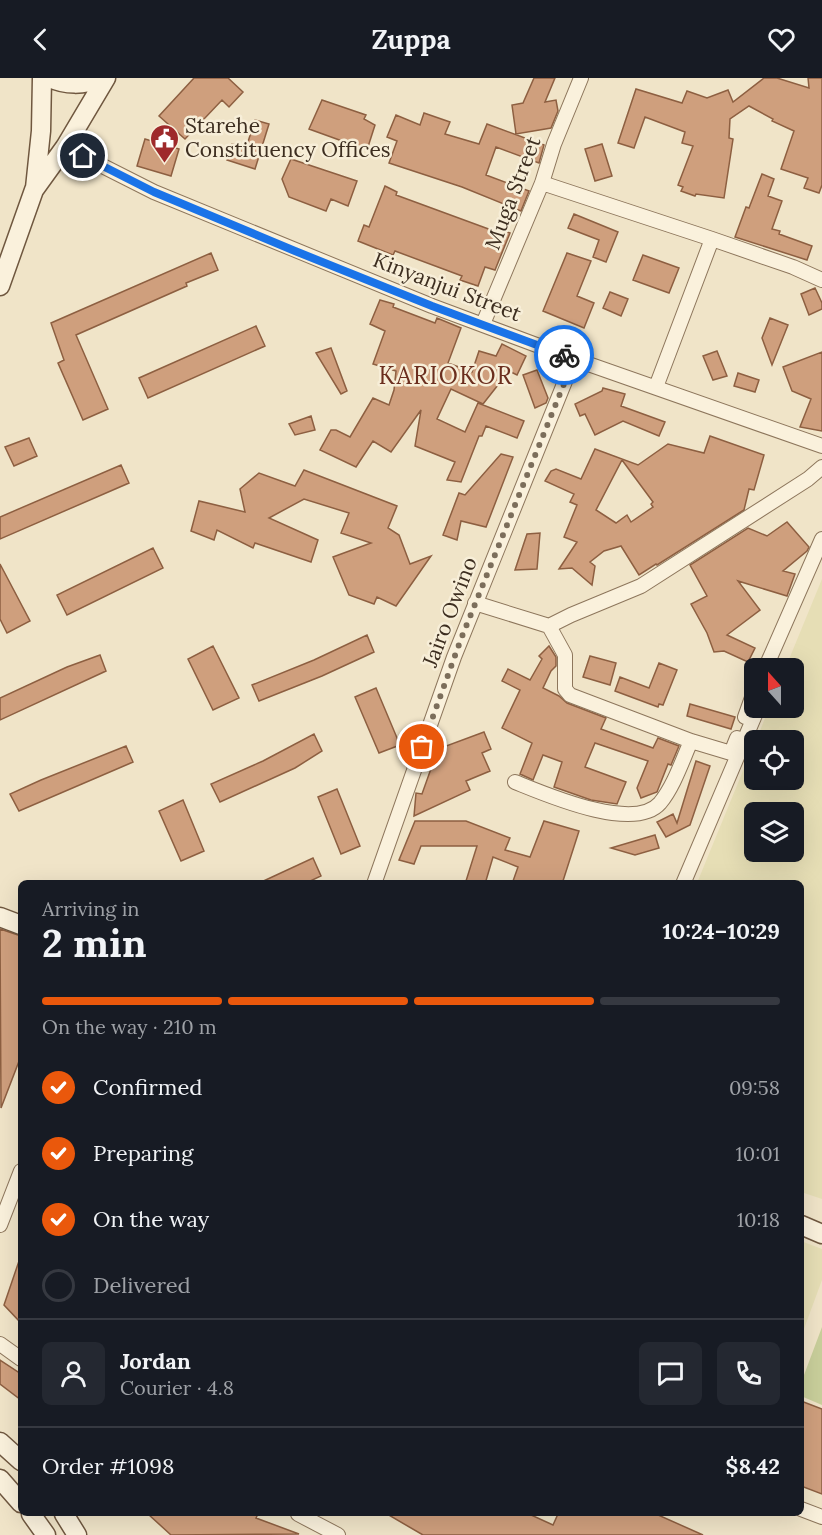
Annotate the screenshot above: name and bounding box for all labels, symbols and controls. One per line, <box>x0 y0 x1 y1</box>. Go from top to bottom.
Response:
text: Zuppa <box>371 22 451 56</box>
icon: back <box>24 23 57 56</box>
icon: heart <box>765 23 798 56</box>
place label: Starehe Constituency Offices <box>185 112 391 163</box>
public building icon: Starehe Constituency Offices <box>148 122 180 164</box>
pin <box>57 130 108 181</box>
street label: Muga Street <box>479 131 547 253</box>
icon: home <box>66 139 99 172</box>
street label: Kinyanjui Street <box>369 246 526 327</box>
courier <box>534 325 594 385</box>
icon: bike <box>548 339 581 372</box>
district label: KARIOKOR <box>379 360 513 391</box>
street label: Jairo Owino <box>416 553 483 671</box>
north arrow <box>744 658 804 718</box>
map controls <box>744 658 804 862</box>
pin <box>396 721 447 772</box>
icon: bag <box>405 730 438 763</box>
button: locate <box>744 730 804 790</box>
button: layers <box>744 802 804 862</box>
text: Arriving in <box>42 896 139 921</box>
text: 10:24–10:29 <box>663 917 780 945</box>
text: 2 min <box>42 918 147 968</box>
text: On the way · 210 m <box>42 1014 217 1039</box>
icon: check <box>42 1071 75 1104</box>
text: Confirmed <box>93 1073 202 1101</box>
text: 09:58 <box>729 1075 780 1100</box>
icon: check <box>42 1137 75 1170</box>
text: Preparing <box>93 1139 193 1167</box>
text: 10:01 <box>736 1141 780 1166</box>
icon: check <box>42 1203 75 1236</box>
text: On the way <box>93 1205 209 1233</box>
text: 10:18 <box>737 1207 780 1232</box>
text: Delivered <box>93 1271 191 1299</box>
button: person <box>42 1342 105 1405</box>
button: chat <box>639 1342 702 1405</box>
button: phone <box>717 1342 780 1405</box>
text: Jordan <box>120 1347 191 1375</box>
text: Courier · 4.8 <box>120 1375 234 1400</box>
text: Order #1098 <box>42 1452 174 1480</box>
text: $8.42 <box>726 1452 780 1480</box>

